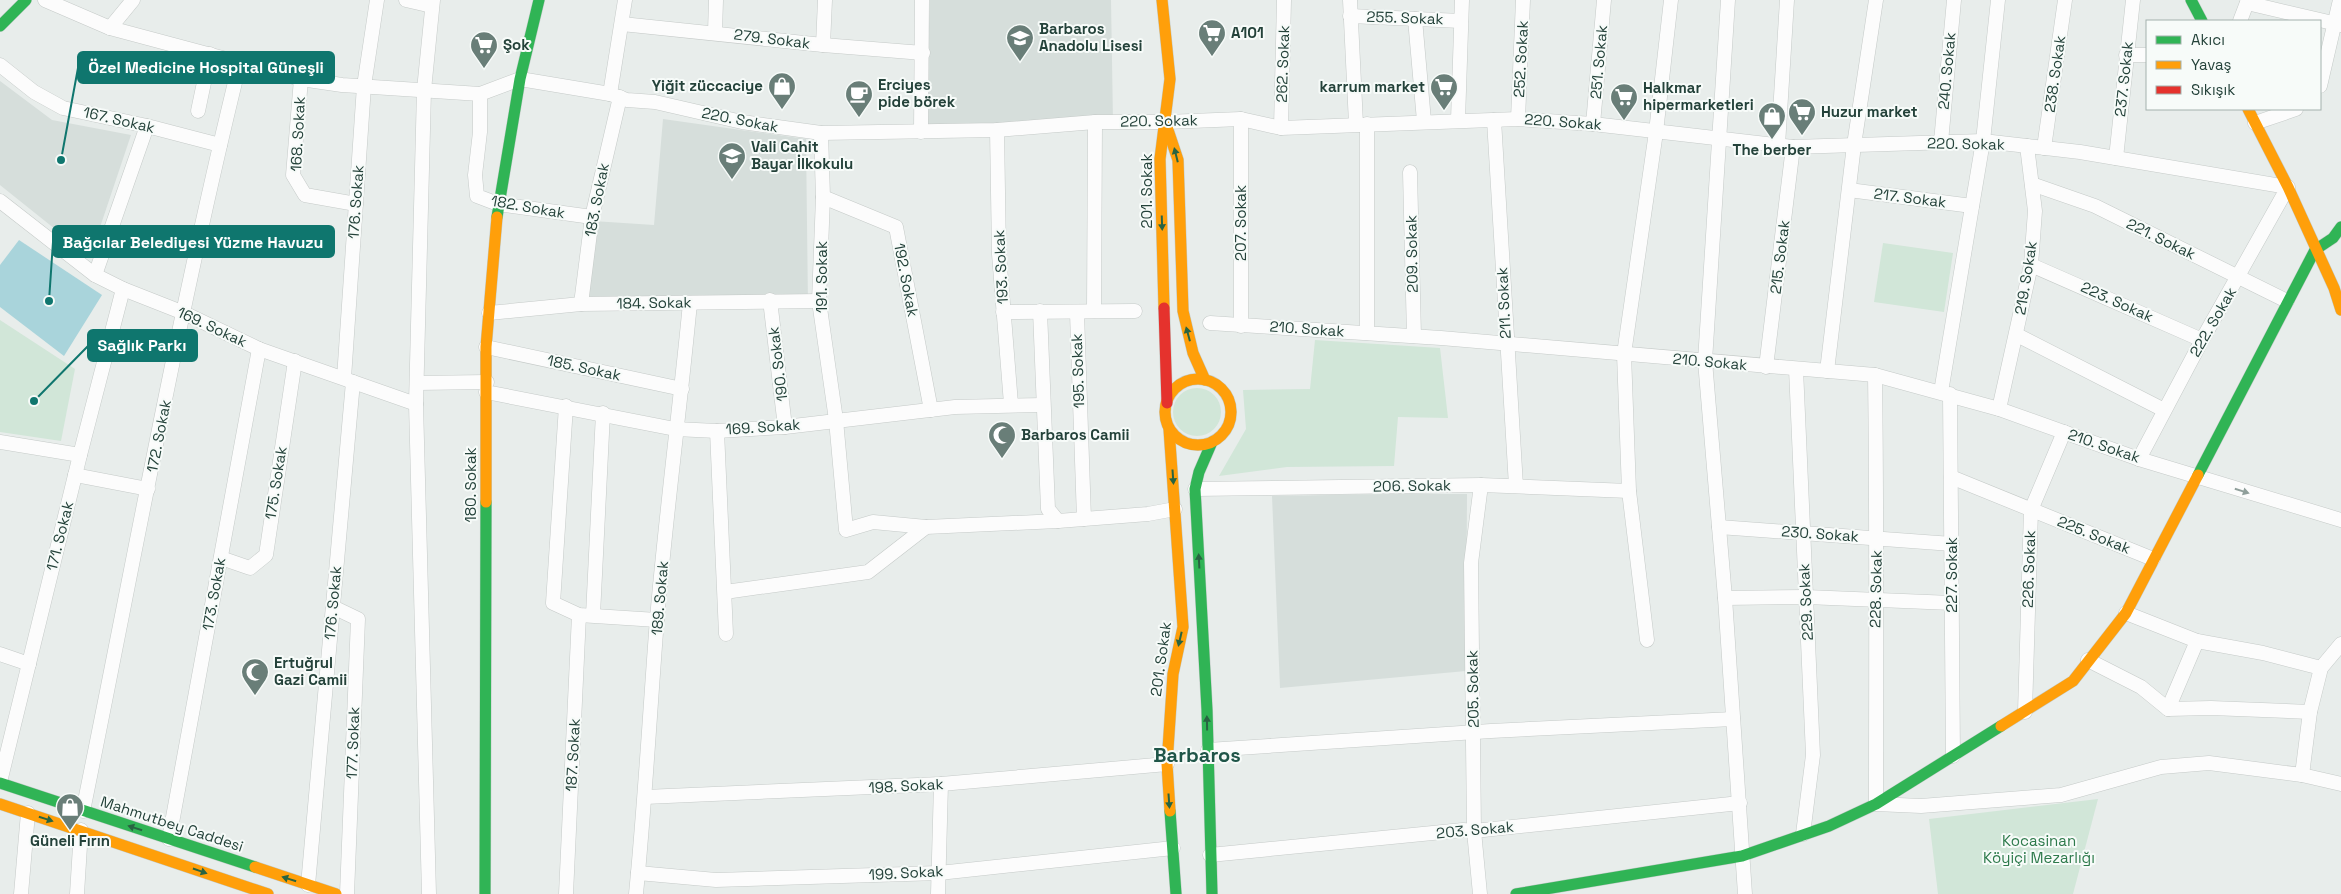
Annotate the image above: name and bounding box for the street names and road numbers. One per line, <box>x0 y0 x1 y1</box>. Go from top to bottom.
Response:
street label: 255. Sokak <box>1366 7 1444 28</box>
street label: 252. Sokak <box>1509 20 1532 98</box>
street label: 279. Sokak <box>733 24 811 53</box>
street label: 251. Sokak <box>1586 24 1611 100</box>
street label: 262. Sokak <box>1272 25 1293 103</box>
street label: 240. Sokak <box>1934 31 1959 110</box>
street label: 238. Sokak <box>2040 34 2069 114</box>
street label: 237. Sokak <box>2110 40 2137 118</box>
street label: 168. Sokak <box>286 96 309 172</box>
street label: 167. Sokak <box>81 102 157 137</box>
street label: 220. Sokak <box>700 103 780 136</box>
street label: 220. Sokak <box>1524 109 1602 134</box>
street label: 220. Sokak <box>1120 110 1198 131</box>
street label: 220. Sokak <box>1927 133 2005 154</box>
street label: 201. Sokak <box>1137 153 1156 229</box>
street label: 183. Sokak <box>580 161 613 238</box>
street label: 176. Sokak <box>343 164 368 240</box>
street label: 217. Sokak <box>1873 184 1947 211</box>
street label: 207. Sokak <box>1231 185 1250 261</box>
street label: 182. Sokak <box>490 191 567 222</box>
street label: 221. Sokak <box>2124 214 2199 263</box>
street label: 209. Sokak <box>1401 215 1422 293</box>
street label: 215. Sokak <box>1766 219 1793 295</box>
street label: 193. Sokak <box>989 229 1012 305</box>
street label: 219. Sokak <box>2010 240 2041 316</box>
street label: 191. Sokak <box>812 241 831 313</box>
street label: 192. Sokak <box>890 241 923 318</box>
street label: 211. Sokak <box>1492 267 1515 339</box>
street label: 223. Sokak <box>2078 277 2156 326</box>
street label: 222. Sokak <box>2185 284 2240 360</box>
street label: 184. Sokak <box>616 292 692 313</box>
street label: 169. Sokak <box>174 302 250 351</box>
street label: 210. Sokak <box>1269 316 1345 341</box>
street label: 190. Sokak <box>764 326 792 402</box>
street label: 195. Sokak <box>1067 333 1088 409</box>
street label: 210. Sokak <box>1672 349 1748 374</box>
street label: 185. Sokak <box>546 350 623 385</box>
street label: 172. Sokak <box>142 398 175 474</box>
street label: 169. Sokak <box>725 414 801 439</box>
street label: 210. Sokak <box>2066 424 2143 467</box>
street label: 175. Sokak <box>260 445 291 521</box>
street label: 180. Sokak <box>461 447 480 523</box>
street label: 206. Sokak <box>1373 475 1451 496</box>
street label: 171. Sokak <box>42 499 77 573</box>
street label: 225. Sokak <box>2055 511 2134 558</box>
street label: 230. Sokak <box>1781 521 1859 546</box>
street label: 226. Sokak <box>2018 530 2039 608</box>
street label: 227. Sokak <box>1942 537 1961 613</box>
street label: 228. Sokak <box>1865 550 1886 628</box>
street label: 173. Sokak <box>198 556 229 632</box>
street label: 189. Sokak <box>647 560 672 636</box>
street label: 229. Sokak <box>1794 563 1817 641</box>
street label: 176. Sokak <box>320 565 345 641</box>
street label: 201. Sokak <box>1146 620 1175 697</box>
street label: 205. Sokak <box>1462 650 1483 728</box>
street label: 177. Sokak <box>342 706 363 780</box>
street label: 187. Sokak <box>561 718 584 792</box>
street label: 198. Sokak <box>868 774 944 797</box>
street label: Mahmutbey Caddesi <box>98 791 246 856</box>
street label: 203. Sokak <box>1435 817 1515 842</box>
street label: 199. Sokak <box>868 861 944 884</box>

